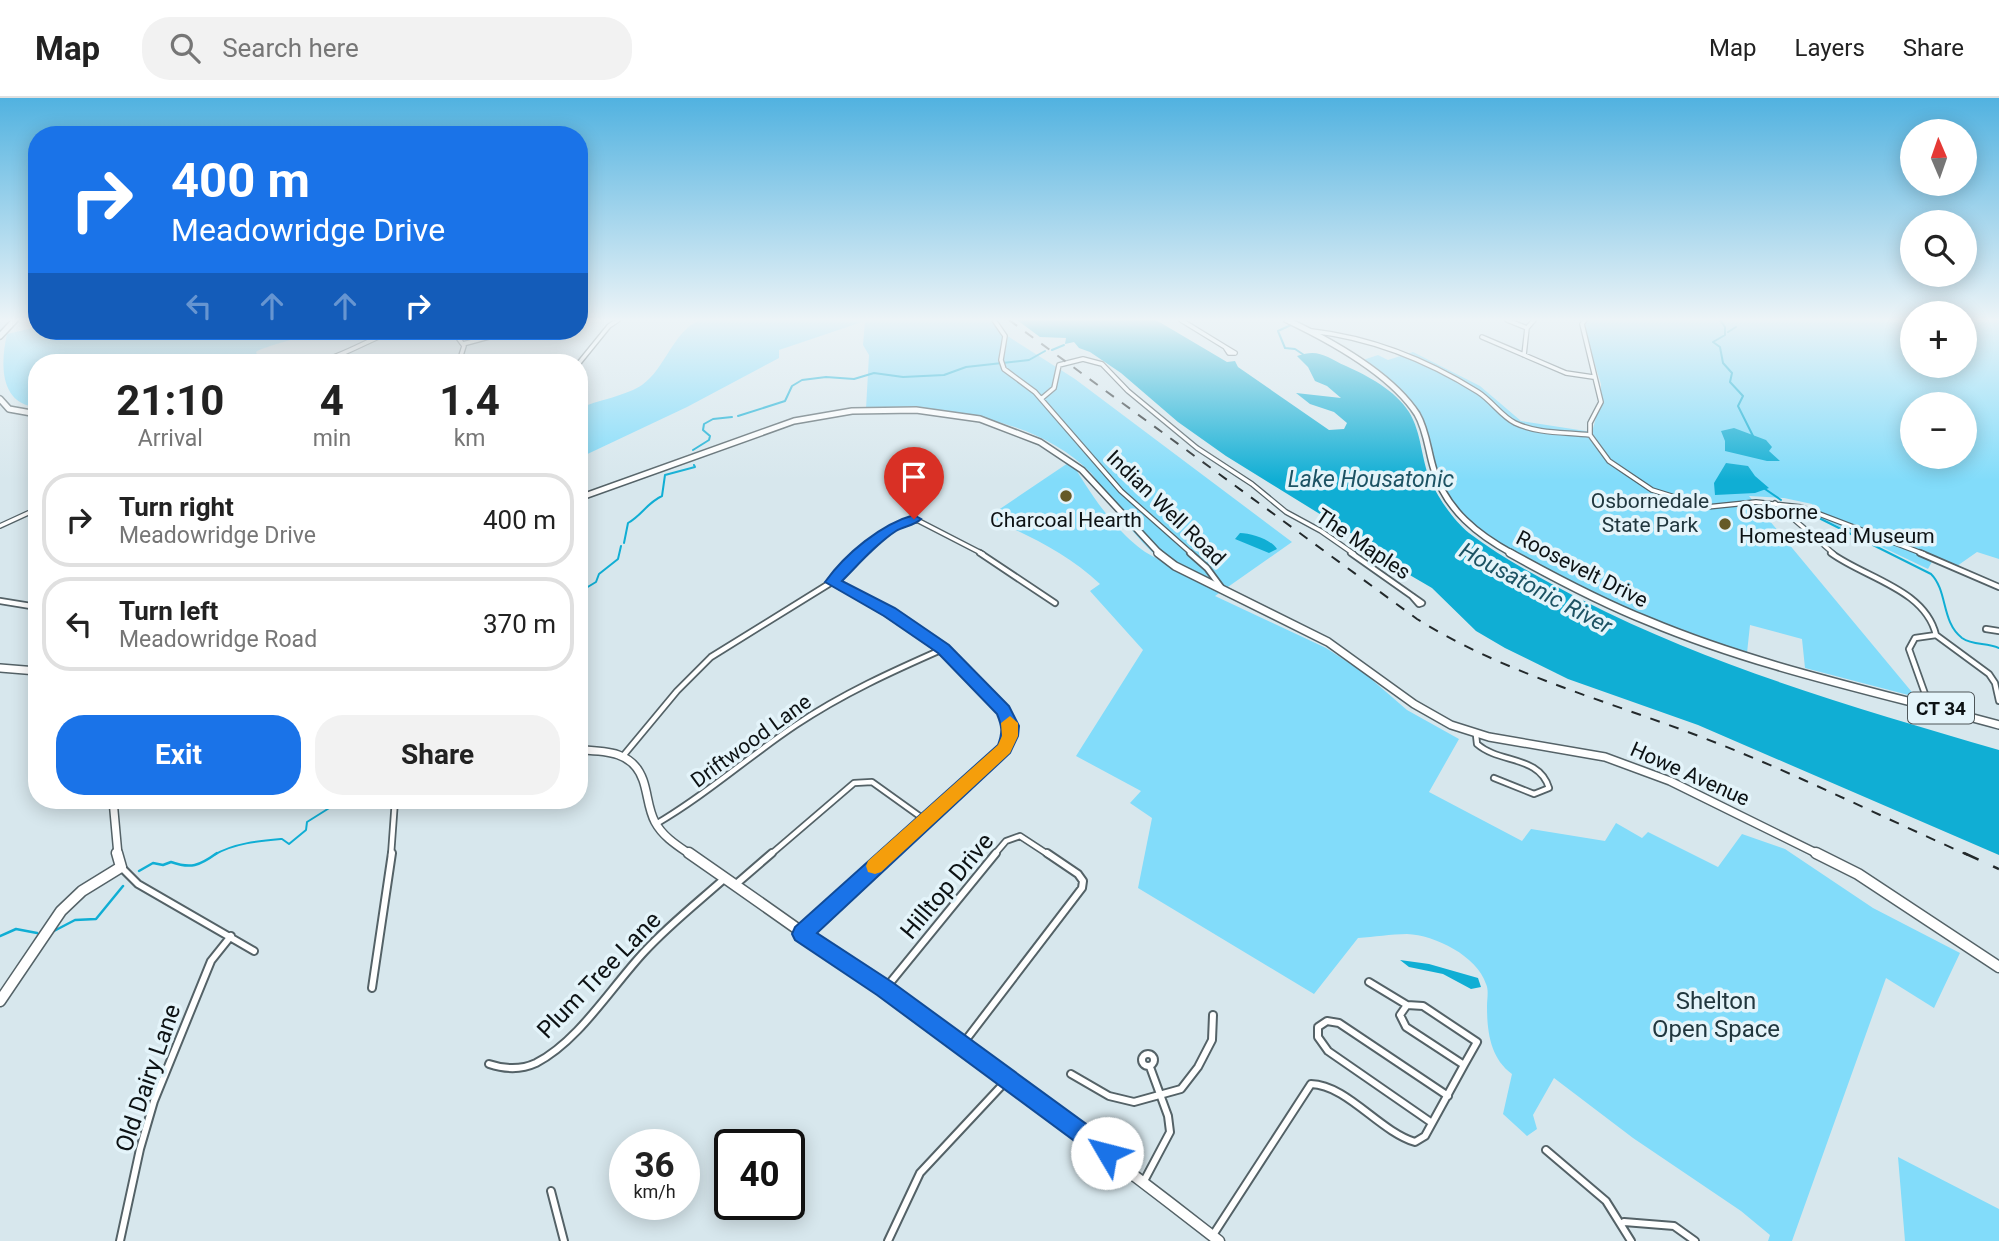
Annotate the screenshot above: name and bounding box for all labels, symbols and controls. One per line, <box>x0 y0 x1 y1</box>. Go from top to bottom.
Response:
search box <box>142 17 632 80</box>
text: Map <box>35 29 100 68</box>
icon: search <box>166 29 204 67</box>
text: Search here <box>222 33 359 63</box>
text: Map <box>1709 34 1757 62</box>
text: Layers <box>1795 34 1865 62</box>
text: Share <box>1903 34 1964 62</box>
north arrow <box>1900 119 1978 196</box>
map controls <box>1900 119 1977 469</box>
text: 400 m <box>171 152 310 209</box>
icon: right <box>56 154 147 245</box>
button: search <box>1900 210 1977 287</box>
text: Meadowridge Drive <box>171 211 445 249</box>
icon: left <box>180 287 218 325</box>
icon: ahead <box>253 287 291 325</box>
icon: ahead <box>326 287 364 325</box>
icon: right <box>399 287 437 325</box>
button: + <box>1900 301 1977 378</box>
text: 21:10 <box>116 376 224 425</box>
text: 4 <box>320 376 344 425</box>
text: 1.4 <box>439 376 500 425</box>
button: − <box>1900 392 1977 469</box>
text: Arrival <box>138 425 203 452</box>
text: min <box>313 425 351 452</box>
text: km <box>454 425 485 452</box>
street label: Indian Well Road <box>1102 445 1230 571</box>
pin <box>884 447 944 519</box>
icon: arrive <box>895 458 933 496</box>
water label: Lake Housatonic <box>1288 466 1455 493</box>
marker: Charcoal Hearth <box>1058 488 1074 504</box>
park label: Osbornedale State Park <box>1591 489 1709 537</box>
text: Turn right <box>119 492 234 522</box>
place label: Osborne Homestead Museum <box>1739 500 1935 548</box>
icon: right <box>60 501 98 539</box>
street label: The Maples <box>1311 504 1415 584</box>
text: 400 m <box>483 505 556 535</box>
place label: Charcoal Hearth <box>990 508 1142 532</box>
marker: Osborne Homestead Museum <box>1717 516 1733 532</box>
text: Meadowridge Drive <box>119 522 316 549</box>
street label: Roosevelt Drive <box>1512 526 1652 612</box>
water label: Housatonic River <box>1455 537 1618 641</box>
text: Turn left <box>119 596 218 626</box>
icon: left <box>60 605 98 643</box>
text: 370 m <box>483 609 556 639</box>
text: Meadowridge Road <box>119 626 317 653</box>
street label: Driftwood Lane <box>686 689 816 793</box>
road number: CT 34 <box>1908 692 1974 723</box>
button: Exit <box>56 715 301 795</box>
button: Share <box>315 715 560 795</box>
street label: Howe Avenue <box>1627 737 1753 811</box>
street label: Hilltop Drive <box>895 827 999 945</box>
street label: Plum Tree Lane <box>531 906 667 1044</box>
park label: Shelton Open Space <box>1652 987 1780 1043</box>
street label: Old Dairy Lane <box>110 1001 186 1155</box>
position arrow <box>1070 1116 1144 1190</box>
speed limit sign: 40 <box>714 1129 805 1220</box>
text: 36 <box>634 1145 675 1186</box>
text: km/h <box>633 1181 676 1202</box>

